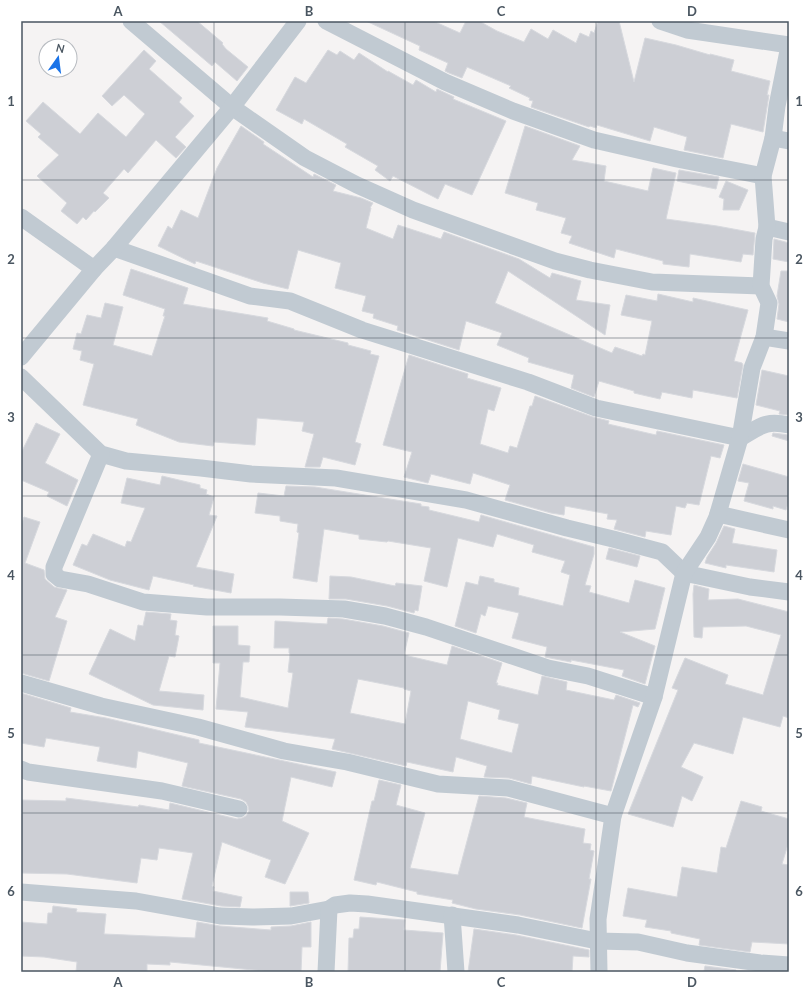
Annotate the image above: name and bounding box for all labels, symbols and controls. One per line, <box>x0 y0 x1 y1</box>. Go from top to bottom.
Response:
text: A <box>112 3 123 19</box>
text: B <box>305 3 314 19</box>
text: C <box>497 3 506 19</box>
text: D <box>687 3 697 19</box>
north arrow <box>38 38 78 78</box>
text: N <box>55 40 66 55</box>
text: 1 <box>7 93 15 109</box>
text: 1 <box>795 93 803 109</box>
text: 2 <box>7 251 15 267</box>
text: 2 <box>795 251 803 267</box>
text: 3 <box>7 409 15 425</box>
text: 3 <box>795 409 803 425</box>
text: 4 <box>7 567 15 583</box>
text: 4 <box>795 567 803 583</box>
text: 5 <box>7 725 15 741</box>
text: 5 <box>795 725 803 741</box>
text: 6 <box>7 883 15 899</box>
text: 6 <box>795 883 803 899</box>
text: A <box>112 974 123 990</box>
text: B <box>305 974 314 990</box>
text: C <box>497 974 506 990</box>
text: D <box>687 974 697 990</box>

